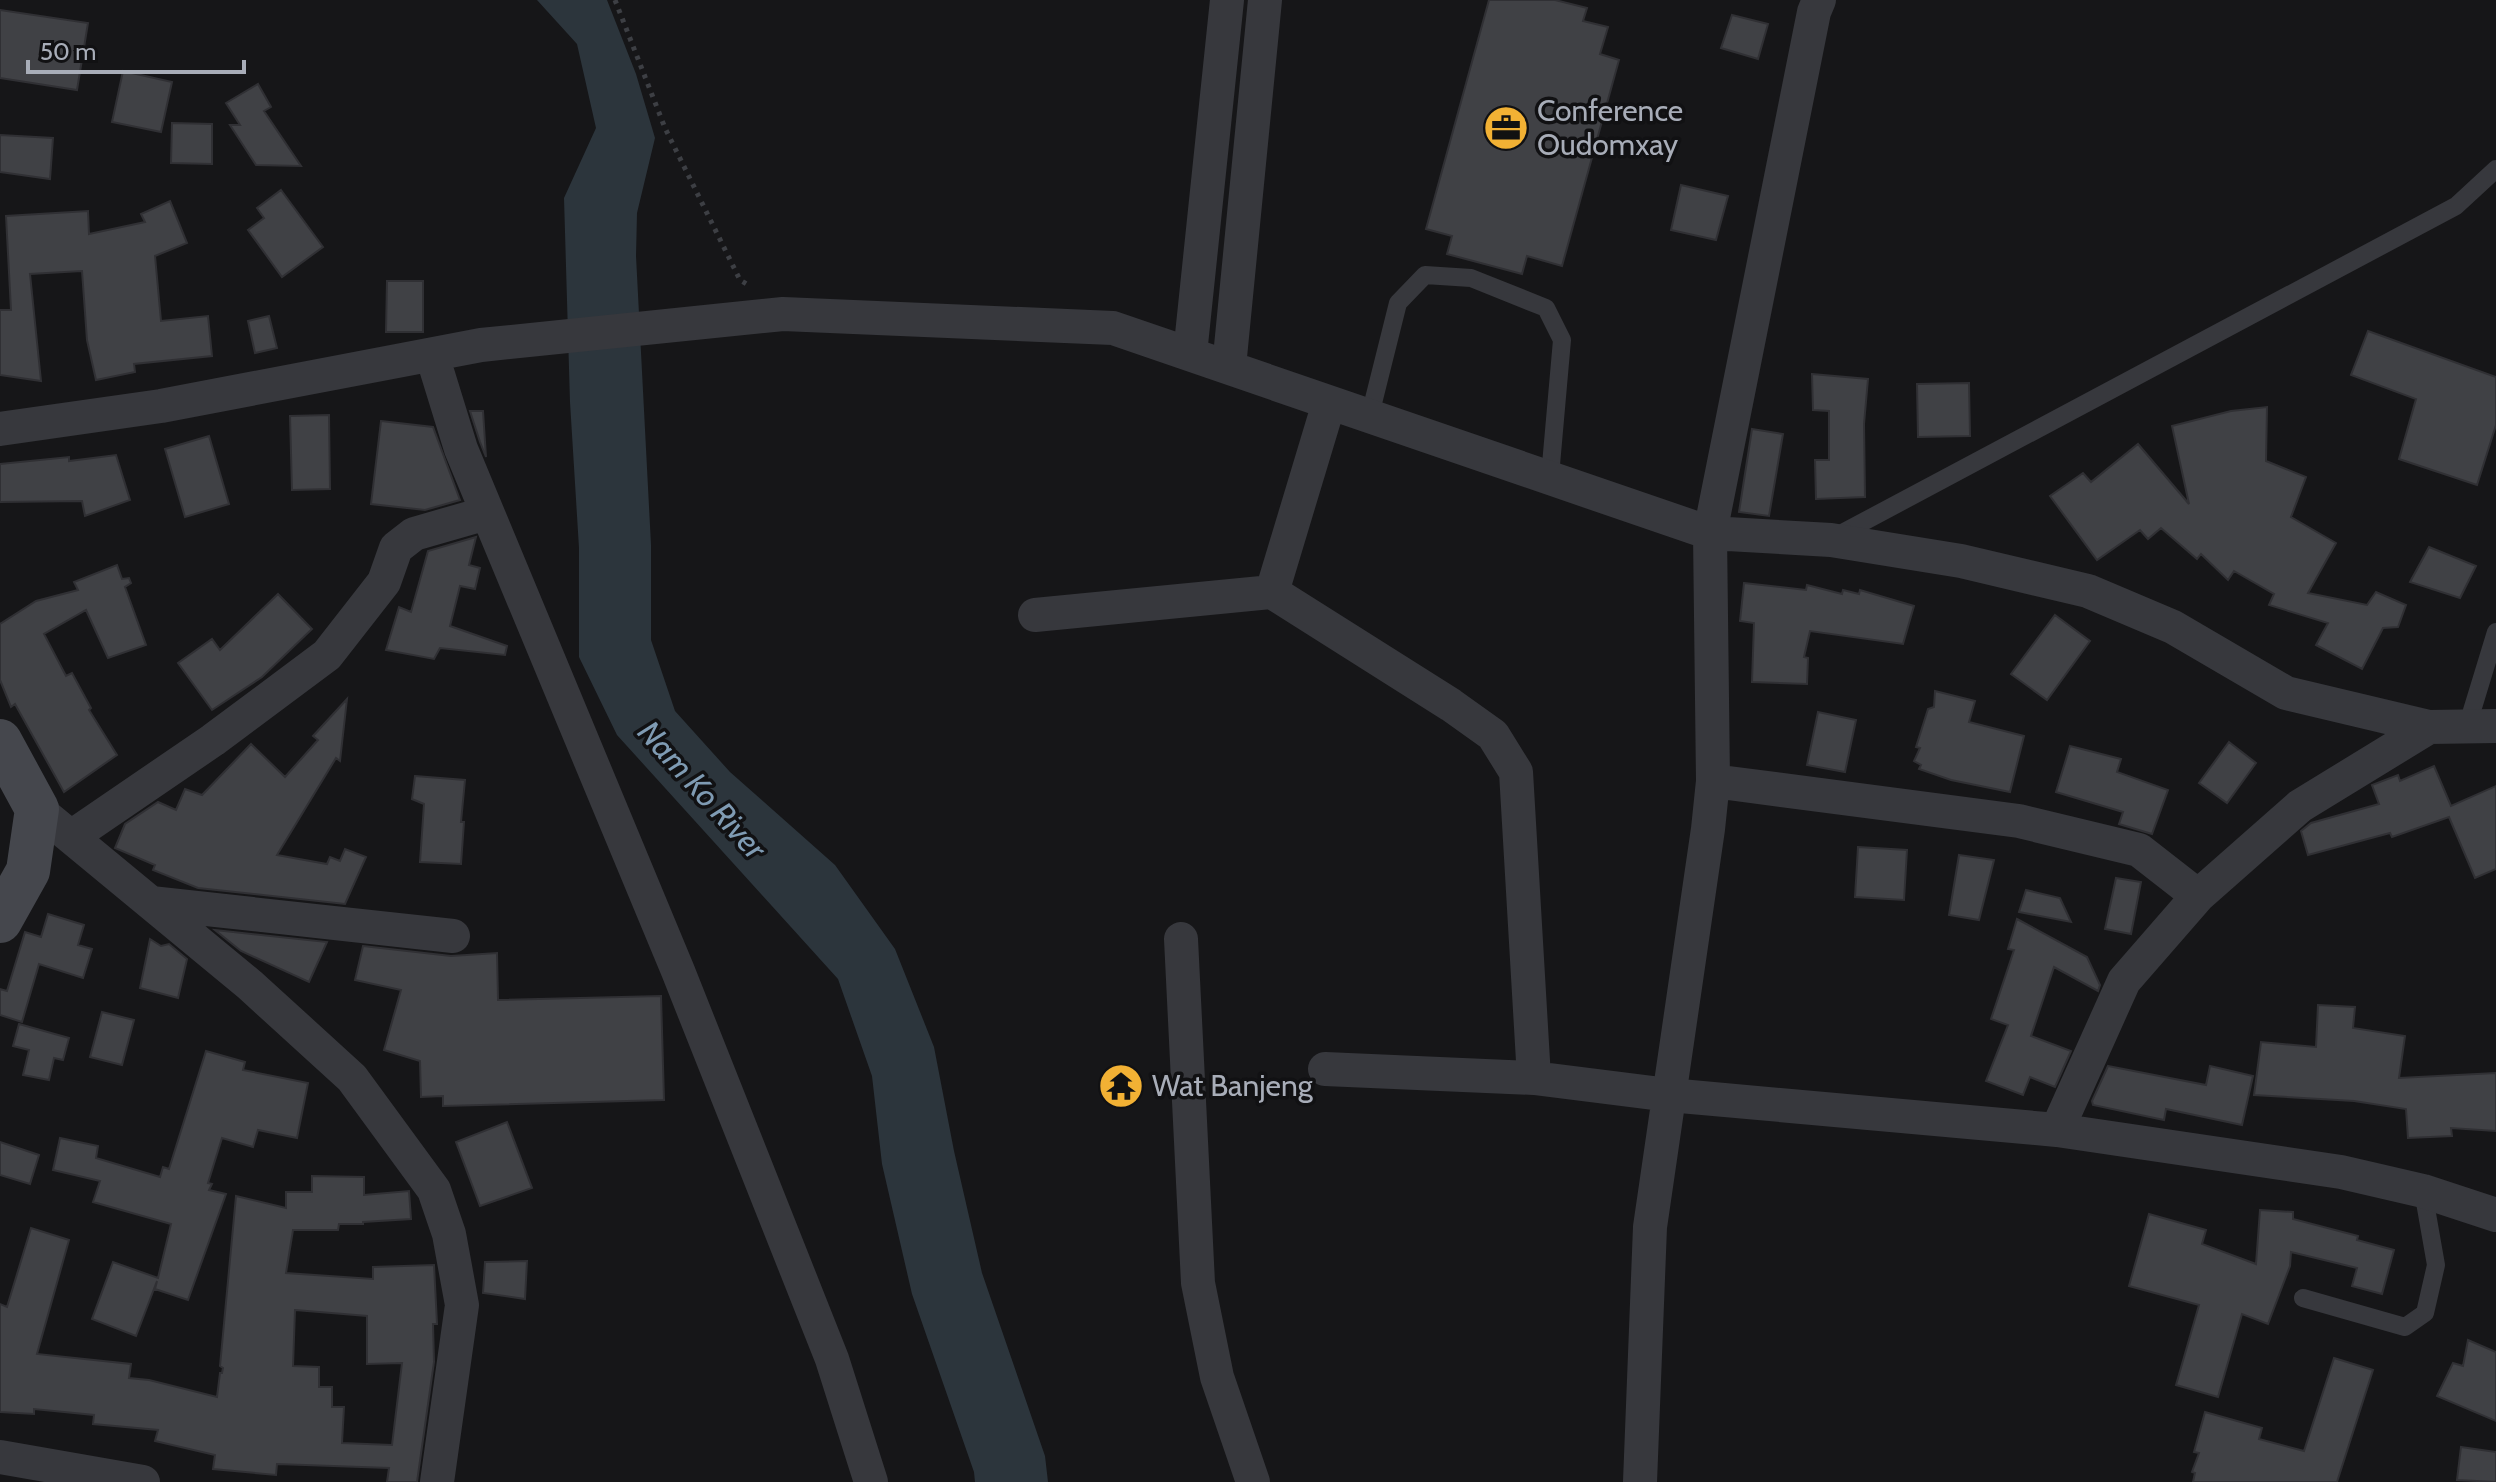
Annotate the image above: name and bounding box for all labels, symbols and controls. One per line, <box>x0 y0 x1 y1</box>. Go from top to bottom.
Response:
scale bar <box>28 24 244 74</box>
text: 50 m <box>40 37 96 66</box>
place label: Conference Oudomxay <box>1537 92 1683 163</box>
office icon: Conference Oudomxay <box>1482 104 1530 152</box>
water label: Nam Ko River <box>630 713 775 868</box>
temple icon: Wat Banjeng <box>1097 1062 1145 1110</box>
place label: Wat Banjeng <box>1152 1067 1314 1104</box>

